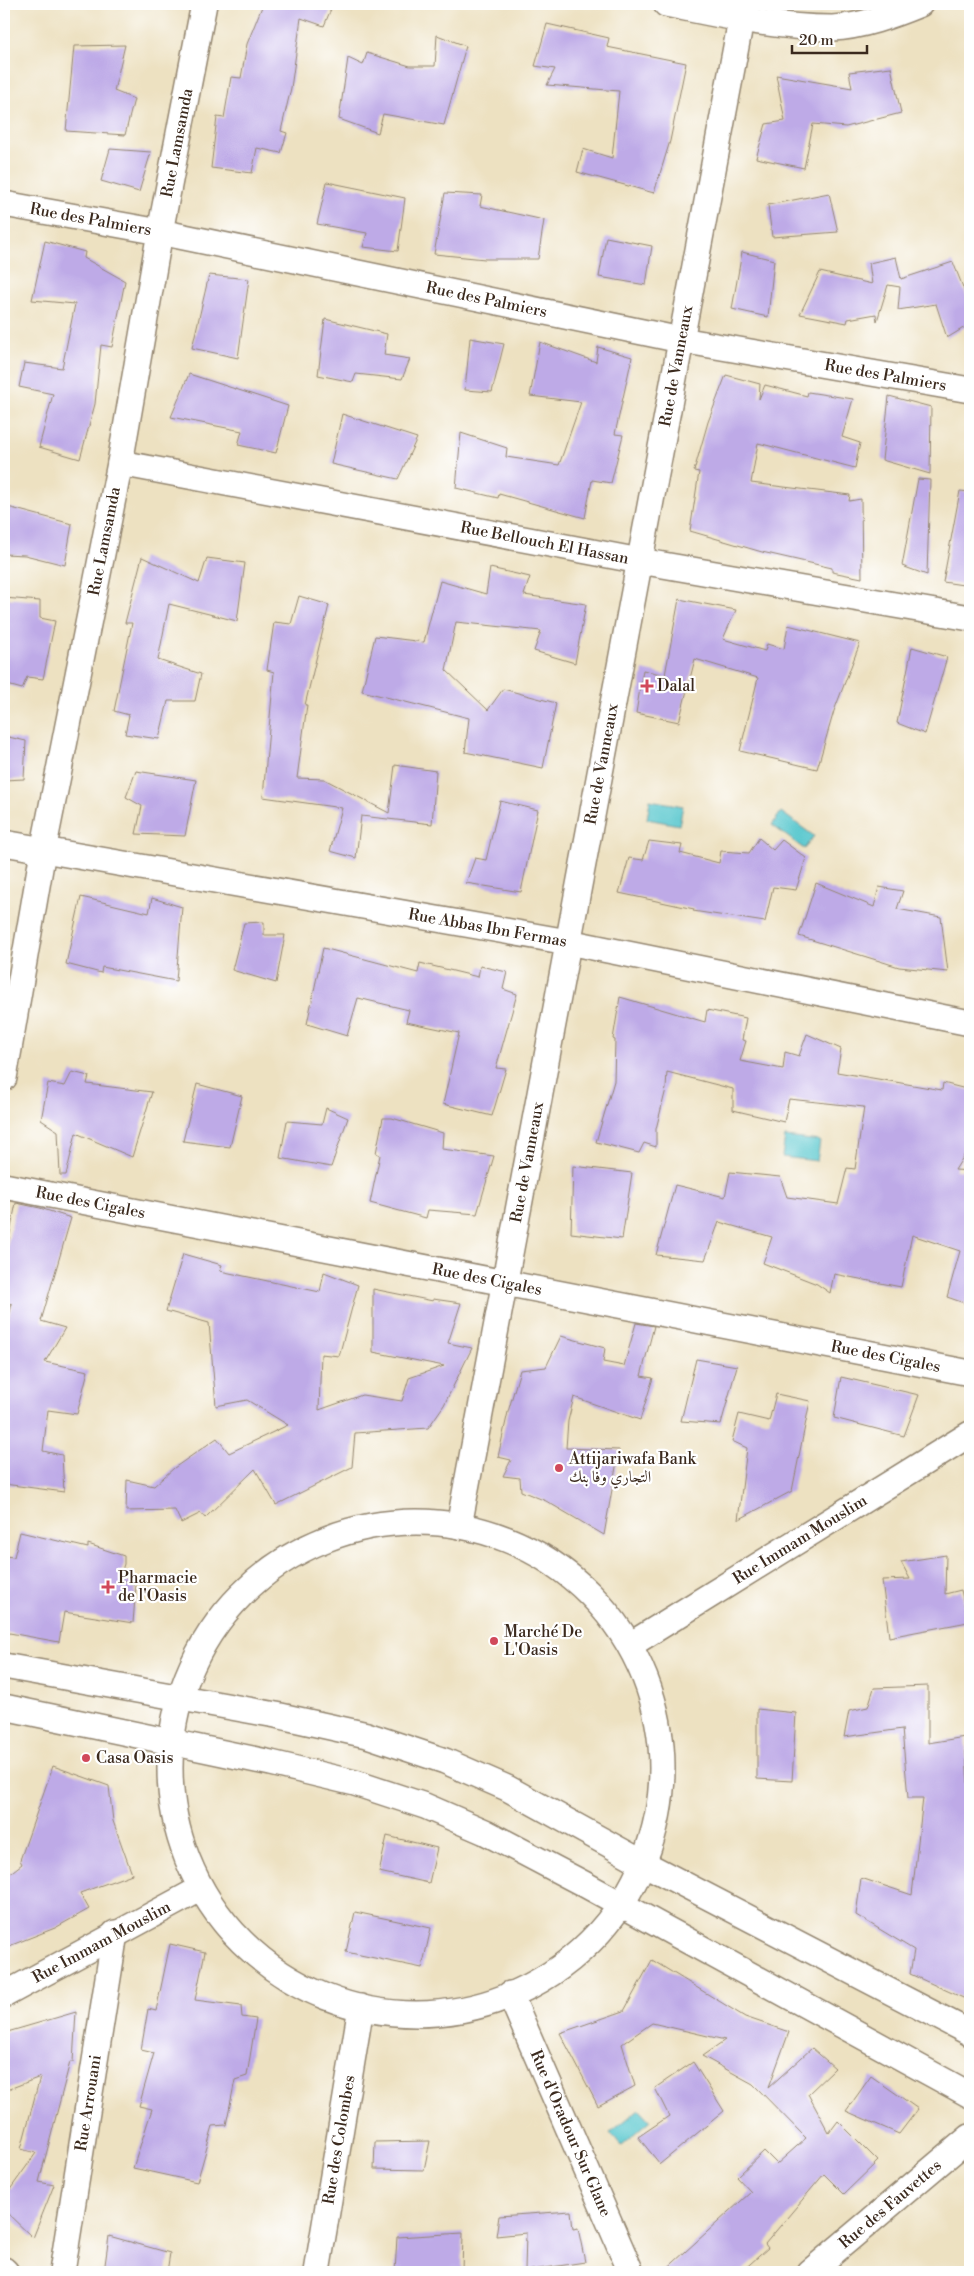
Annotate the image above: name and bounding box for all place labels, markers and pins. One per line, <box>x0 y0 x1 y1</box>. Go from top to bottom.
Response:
place label: Dalal <box>657 676 695 696</box>
marker: Dalal <box>641 680 653 692</box>
place label: Attijariwafa Bank التجاري وفا بنك <box>568 1449 697 1489</box>
marker: Attijariwafa Bank التجاري وفا بنك <box>553 1462 565 1474</box>
place label: Pharmacie de l'Oasis <box>118 1568 197 1606</box>
marker: Pharmacie de l'Oasis <box>102 1581 114 1593</box>
place label: Marché De L'Oasis <box>504 1622 582 1660</box>
marker: Marché De L'Oasis <box>488 1635 500 1647</box>
place label: Casa Oasis <box>96 1748 173 1768</box>
marker: Casa Oasis <box>80 1752 92 1764</box>

